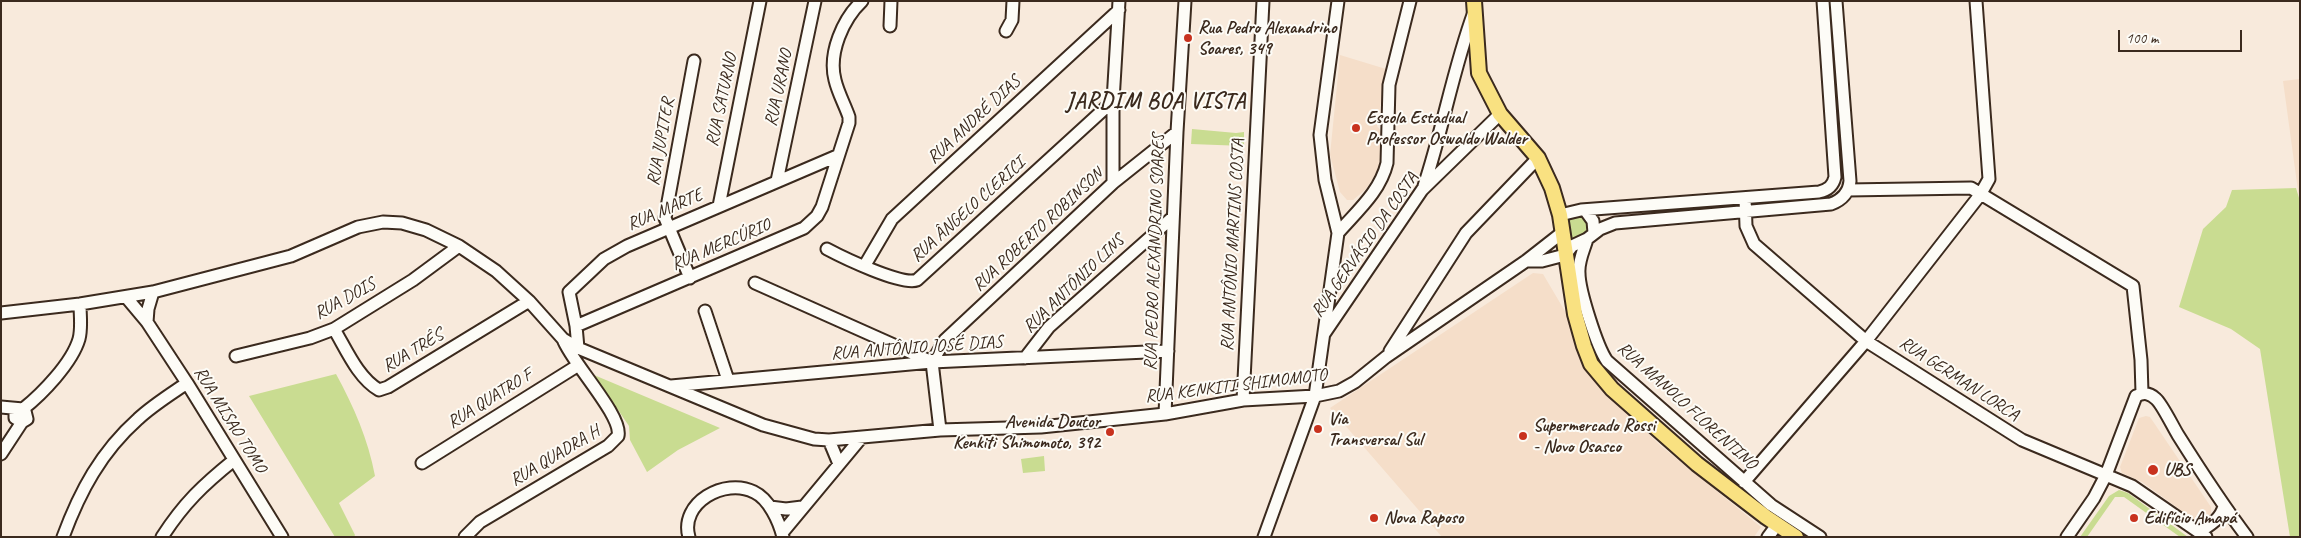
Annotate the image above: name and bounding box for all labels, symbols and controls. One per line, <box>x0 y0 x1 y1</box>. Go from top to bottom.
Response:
place label: Rua Pedro Alexandrino Soares, 349 <box>1198 17 1337 59</box>
scale bar <box>2121 20 2245 52</box>
text: 100 m <box>2126 29 2158 48</box>
marker: Rua Pedro Alexandrino Soares, 349 <box>1182 32 1194 44</box>
street label: RUA URANO <box>760 48 798 128</box>
street label: RUA SATURNO <box>702 52 742 148</box>
street label: RUA ANDRÉ DIAS <box>923 71 1025 169</box>
district label: JARDIM BOA VISTA <box>1065 89 1247 115</box>
street label: RUA JUPITER <box>643 97 679 187</box>
place label: Escola Estadual Professor Oswaldo Walder <box>1366 107 1527 150</box>
marker: Escola Estadual Professor Oswaldo Walder <box>1350 122 1362 134</box>
street label: RUA PEDRO ALEXANDRINO SOARES <box>1140 133 1170 371</box>
street label: RUA ANTÔNIO MARTINS COSTA <box>1217 139 1249 351</box>
street label: RUA ÂNGELO CLERICI <box>906 153 1030 267</box>
street label: RUA ROBERTO ROBINSON <box>968 164 1108 296</box>
street label: RUA GERVÁSIO DA COSTA <box>1307 168 1423 322</box>
street label: RUA MARTE <box>624 184 706 236</box>
street label: RUA MERCÚRIO <box>668 214 774 276</box>
street label: RUA ANTÔNIO LINS <box>1019 230 1129 338</box>
street label: RUA DOIS <box>311 273 379 325</box>
street label: RUA TRÊS <box>379 324 447 378</box>
street label: RUA ANTÔNIO JOSÉ DIAS <box>831 331 1003 365</box>
street label: RUA GERMAN LORCA <box>1895 332 2023 426</box>
street label: RUA MANOLO FLORENTINO <box>1613 338 1761 474</box>
street label: RUA MISAO TOMO <box>189 363 271 477</box>
street label: RUA QUATRO F <box>444 364 536 434</box>
street label: RUA KENKITI SHIMOMOTO <box>1144 364 1328 408</box>
place label: Via Transversal Sul <box>1328 408 1422 450</box>
place label: Avenida Doutor Kenkiti Shimomoto, 392 <box>953 411 1100 454</box>
place label: Supermercado Rossi - Novo Osasco <box>1533 415 1655 458</box>
street label: RUA QUADRA H <box>506 421 604 491</box>
marker: Via Transversal Sul <box>1312 423 1324 435</box>
marker: Avenida Doutor Kenkiti Shimomoto, 392 <box>1104 426 1116 438</box>
marker: Supermercado Rossi - Novo Osasco <box>1517 430 1529 442</box>
place label: UBS <box>2164 459 2191 481</box>
marker: UBS <box>2146 463 2160 477</box>
place label: Nova Raposo <box>1384 507 1463 529</box>
place label: Edifício Amapá <box>2144 507 2236 529</box>
marker: Nova Raposo <box>1368 512 1380 524</box>
marker: Edifício Amapá <box>2128 512 2140 524</box>

